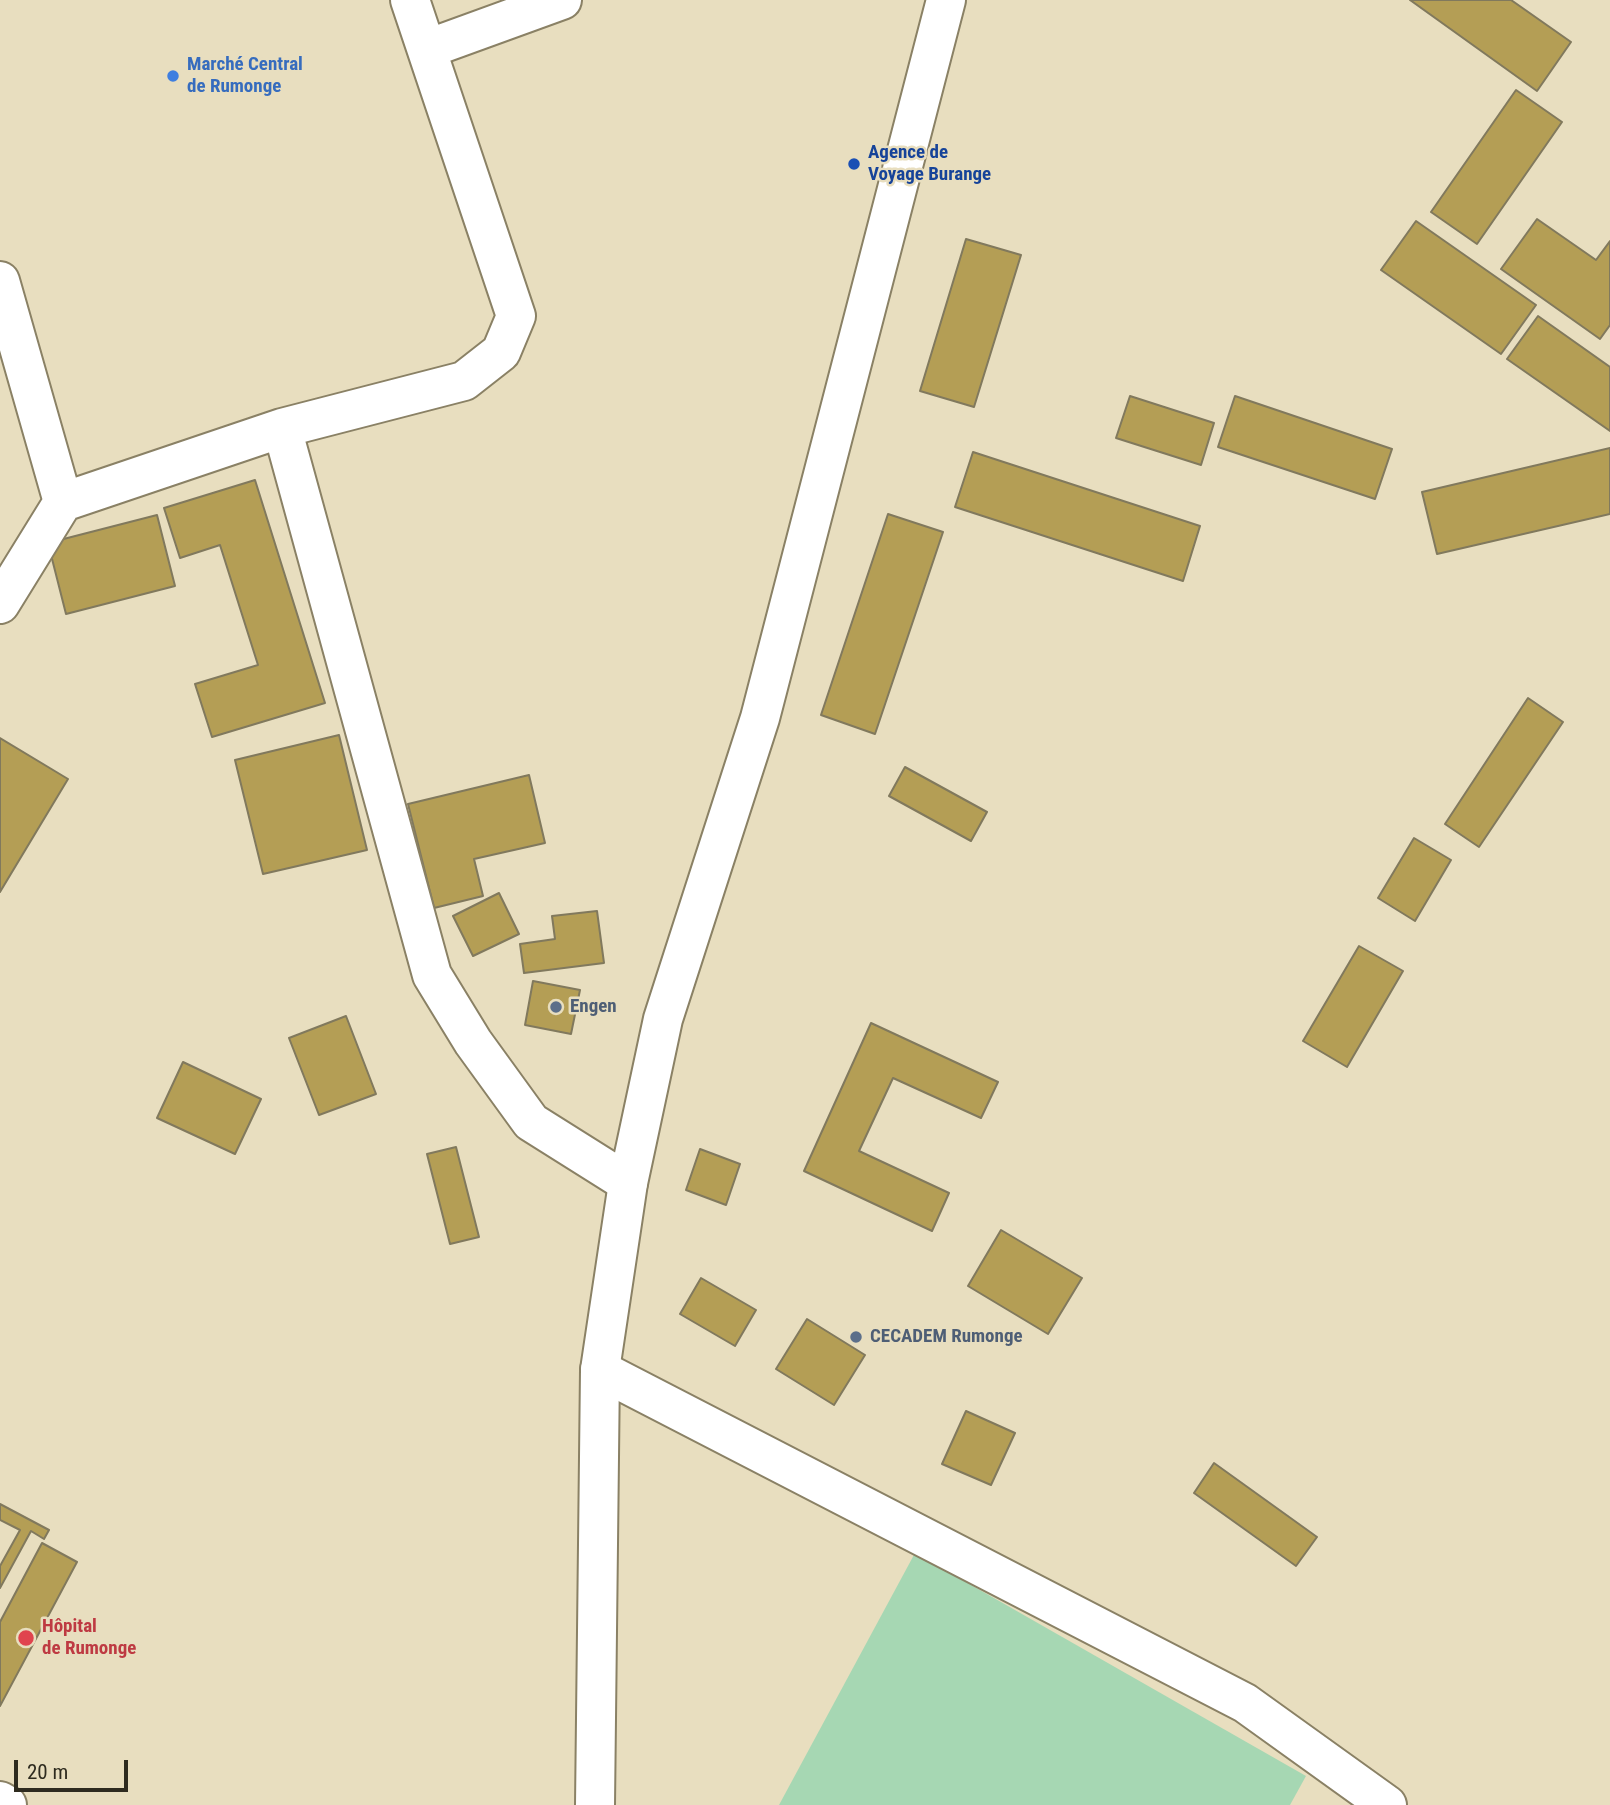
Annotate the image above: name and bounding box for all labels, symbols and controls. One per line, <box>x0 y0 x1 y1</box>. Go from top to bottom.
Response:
place label: Marché Central de Rumonge <box>187 54 303 98</box>
marker: Marché Central de Rumonge <box>165 68 181 84</box>
place label: Agence de Voyage Burange <box>868 142 991 186</box>
marker: Agence de Voyage Burange <box>846 156 862 172</box>
place label: Engen <box>570 996 617 1018</box>
marker: Engen <box>548 999 564 1015</box>
place label: CECADEM Rumonge <box>870 1326 1023 1348</box>
marker: CECADEM Rumonge <box>848 1329 864 1345</box>
place label: Hôpital de Rumonge <box>42 1616 136 1660</box>
marker: Hôpital de Rumonge <box>16 1628 36 1648</box>
scale bar <box>18 1745 131 1789</box>
text: 20 m <box>27 1760 68 1784</box>

